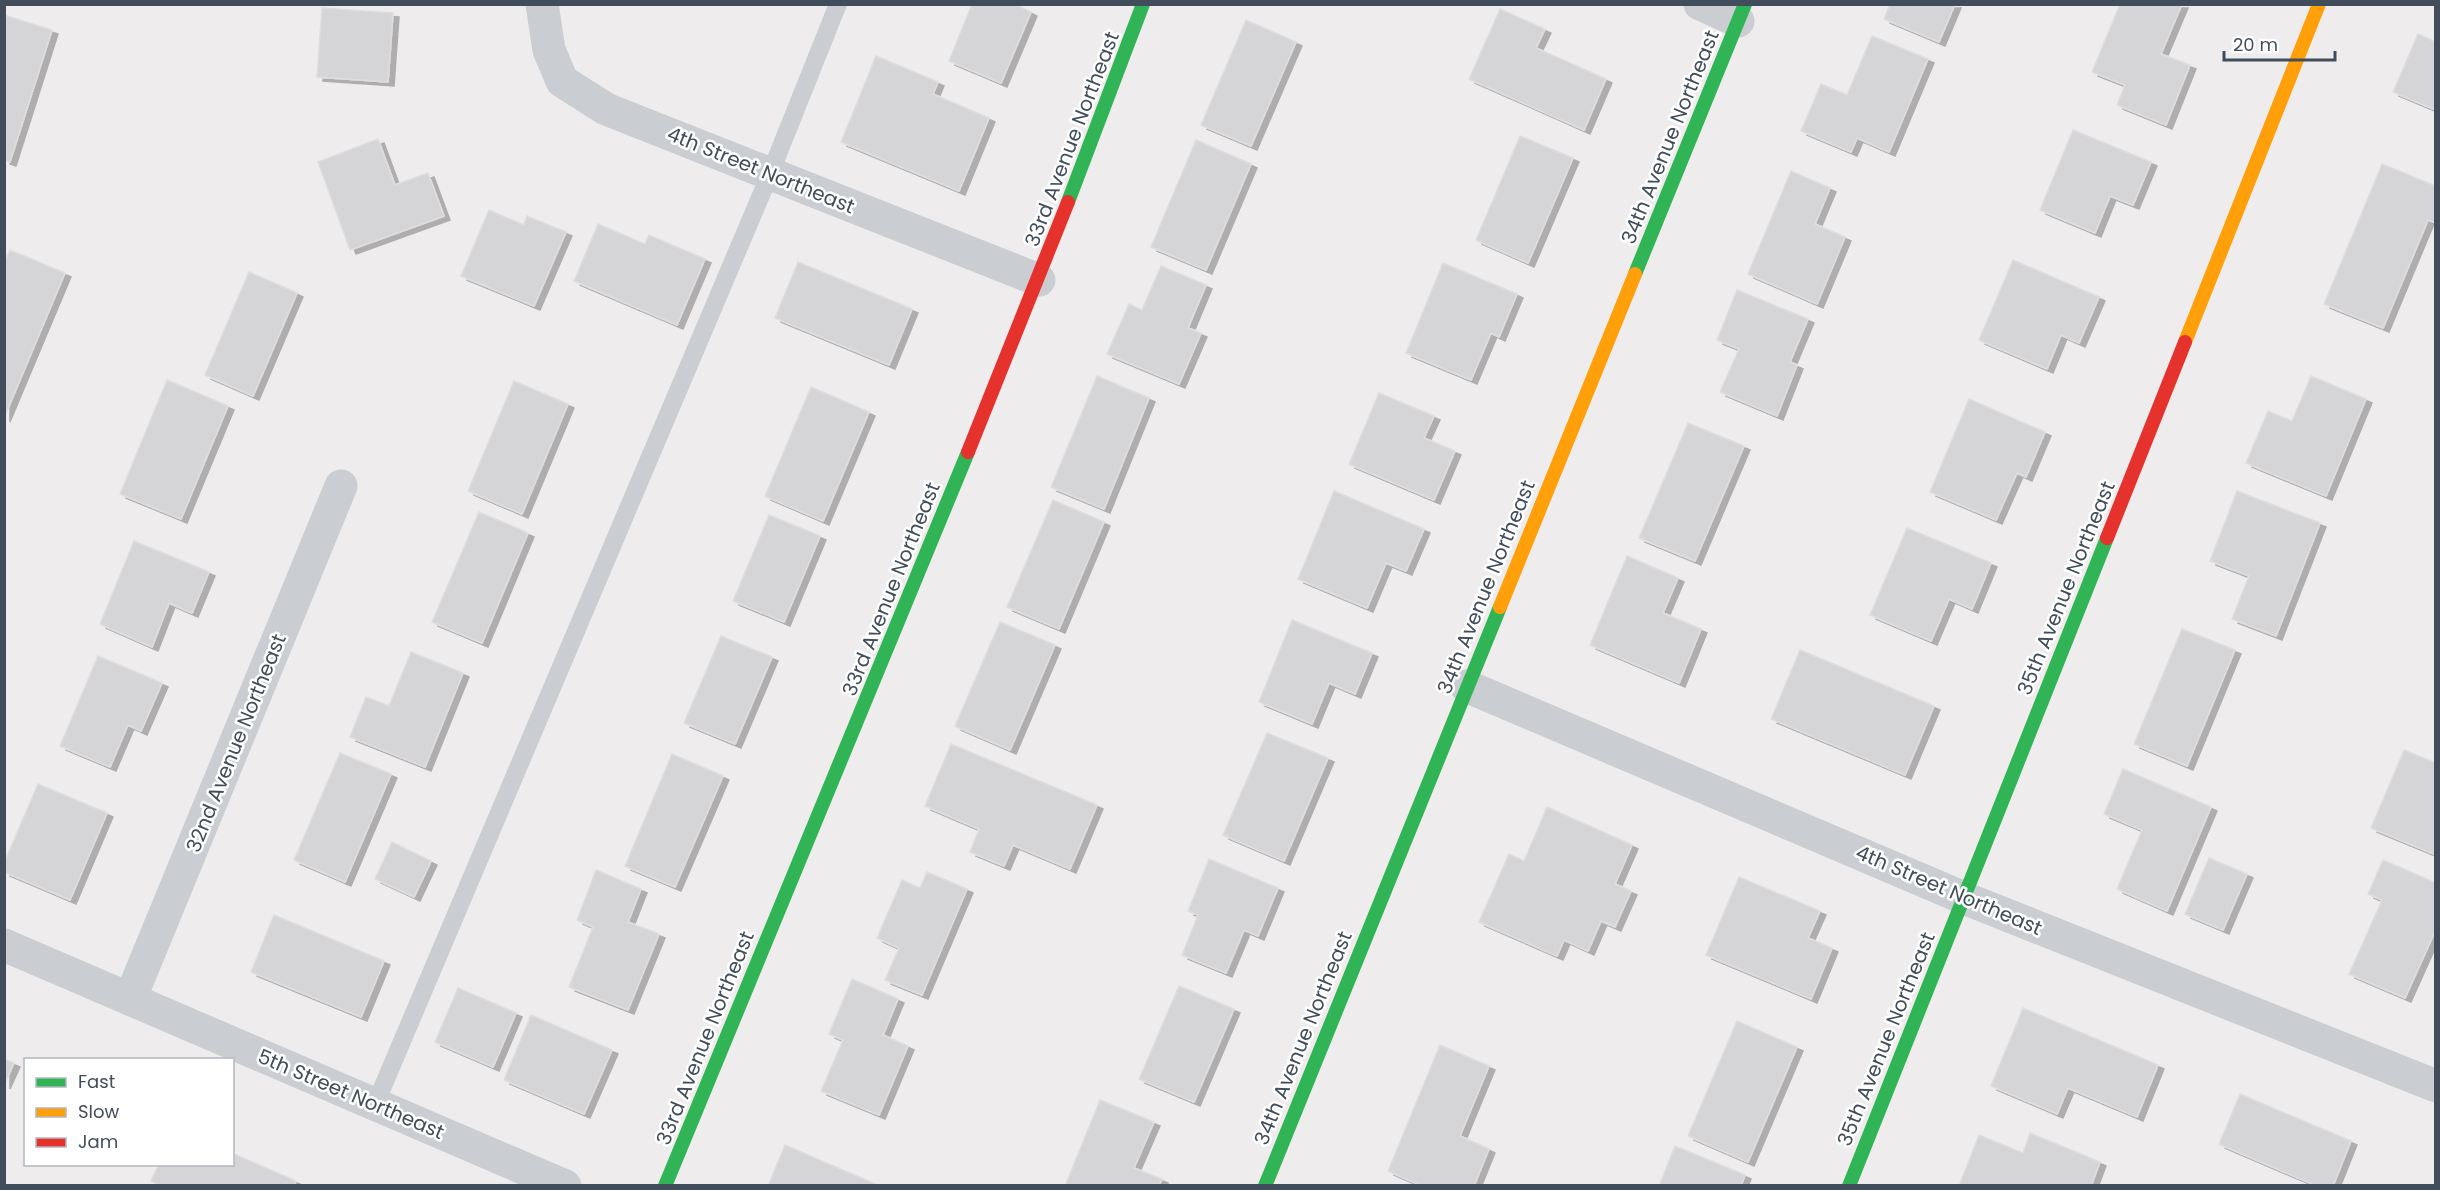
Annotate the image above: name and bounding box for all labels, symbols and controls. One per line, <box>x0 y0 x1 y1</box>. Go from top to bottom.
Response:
scale bar <box>2224 24 2335 62</box>
street label: 34th Avenue Northeast <box>1614 26 1726 248</box>
street label: 33rd Avenue Northeast <box>1018 27 1126 251</box>
text: 20 m <box>2233 32 2278 57</box>
street label: 4th Street Northeast <box>663 120 859 220</box>
street label: 34th Avenue Northeast <box>1430 476 1542 698</box>
street label: 35th Avenue Northeast <box>2010 477 2122 699</box>
street label: 33rd Avenue Northeast <box>835 478 947 700</box>
street label: 32nd Avenue Northeast <box>179 630 293 856</box>
street label: 4th Street Northeast <box>1852 838 2046 942</box>
street label: 33rd Avenue Northeast <box>649 927 761 1149</box>
street label: 34th Avenue Northeast <box>1247 927 1359 1149</box>
street label: 35th Avenue Northeast <box>1830 928 1942 1150</box>
street label: 5th Street Northeast <box>254 1042 448 1146</box>
legend <box>24 1058 234 1166</box>
text: Fast <box>78 1069 115 1094</box>
text: Slow <box>78 1099 120 1124</box>
text: Jam <box>78 1129 118 1154</box>

